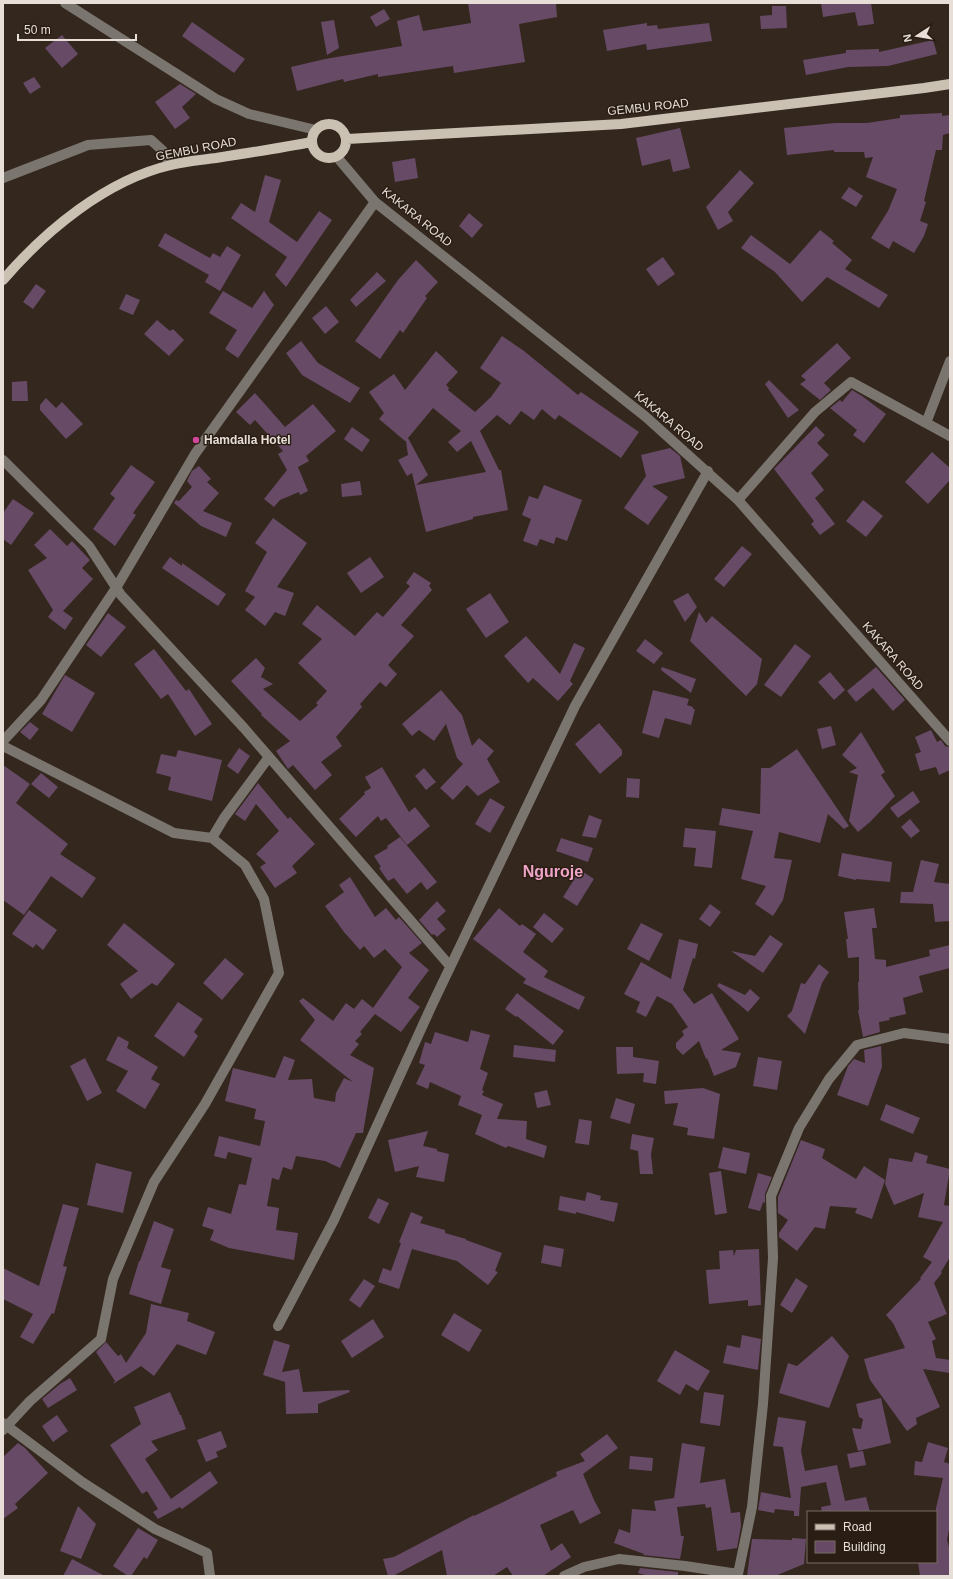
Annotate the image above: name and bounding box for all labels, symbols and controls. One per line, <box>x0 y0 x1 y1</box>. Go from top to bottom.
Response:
scale bar <box>18 16 136 42</box>
north arrow <box>897 16 937 56</box>
text: 50 m <box>24 23 51 37</box>
text: N <box>901 33 914 43</box>
street label: GEMBU ROAD <box>606 96 690 118</box>
street label: GEMBU ROAD <box>154 134 238 164</box>
street label: KAKARA ROAD <box>379 184 455 250</box>
street label: KAKARA ROAD <box>632 388 707 454</box>
place label: Hamdalla Hotel <box>204 433 291 447</box>
marker: Hamdalla Hotel <box>191 435 201 445</box>
street label: KAKARA ROAD <box>859 619 927 693</box>
district label: Nguroje <box>523 863 583 880</box>
legend <box>807 1511 937 1563</box>
text: Road <box>843 1520 872 1534</box>
text: Building <box>843 1540 886 1554</box>

